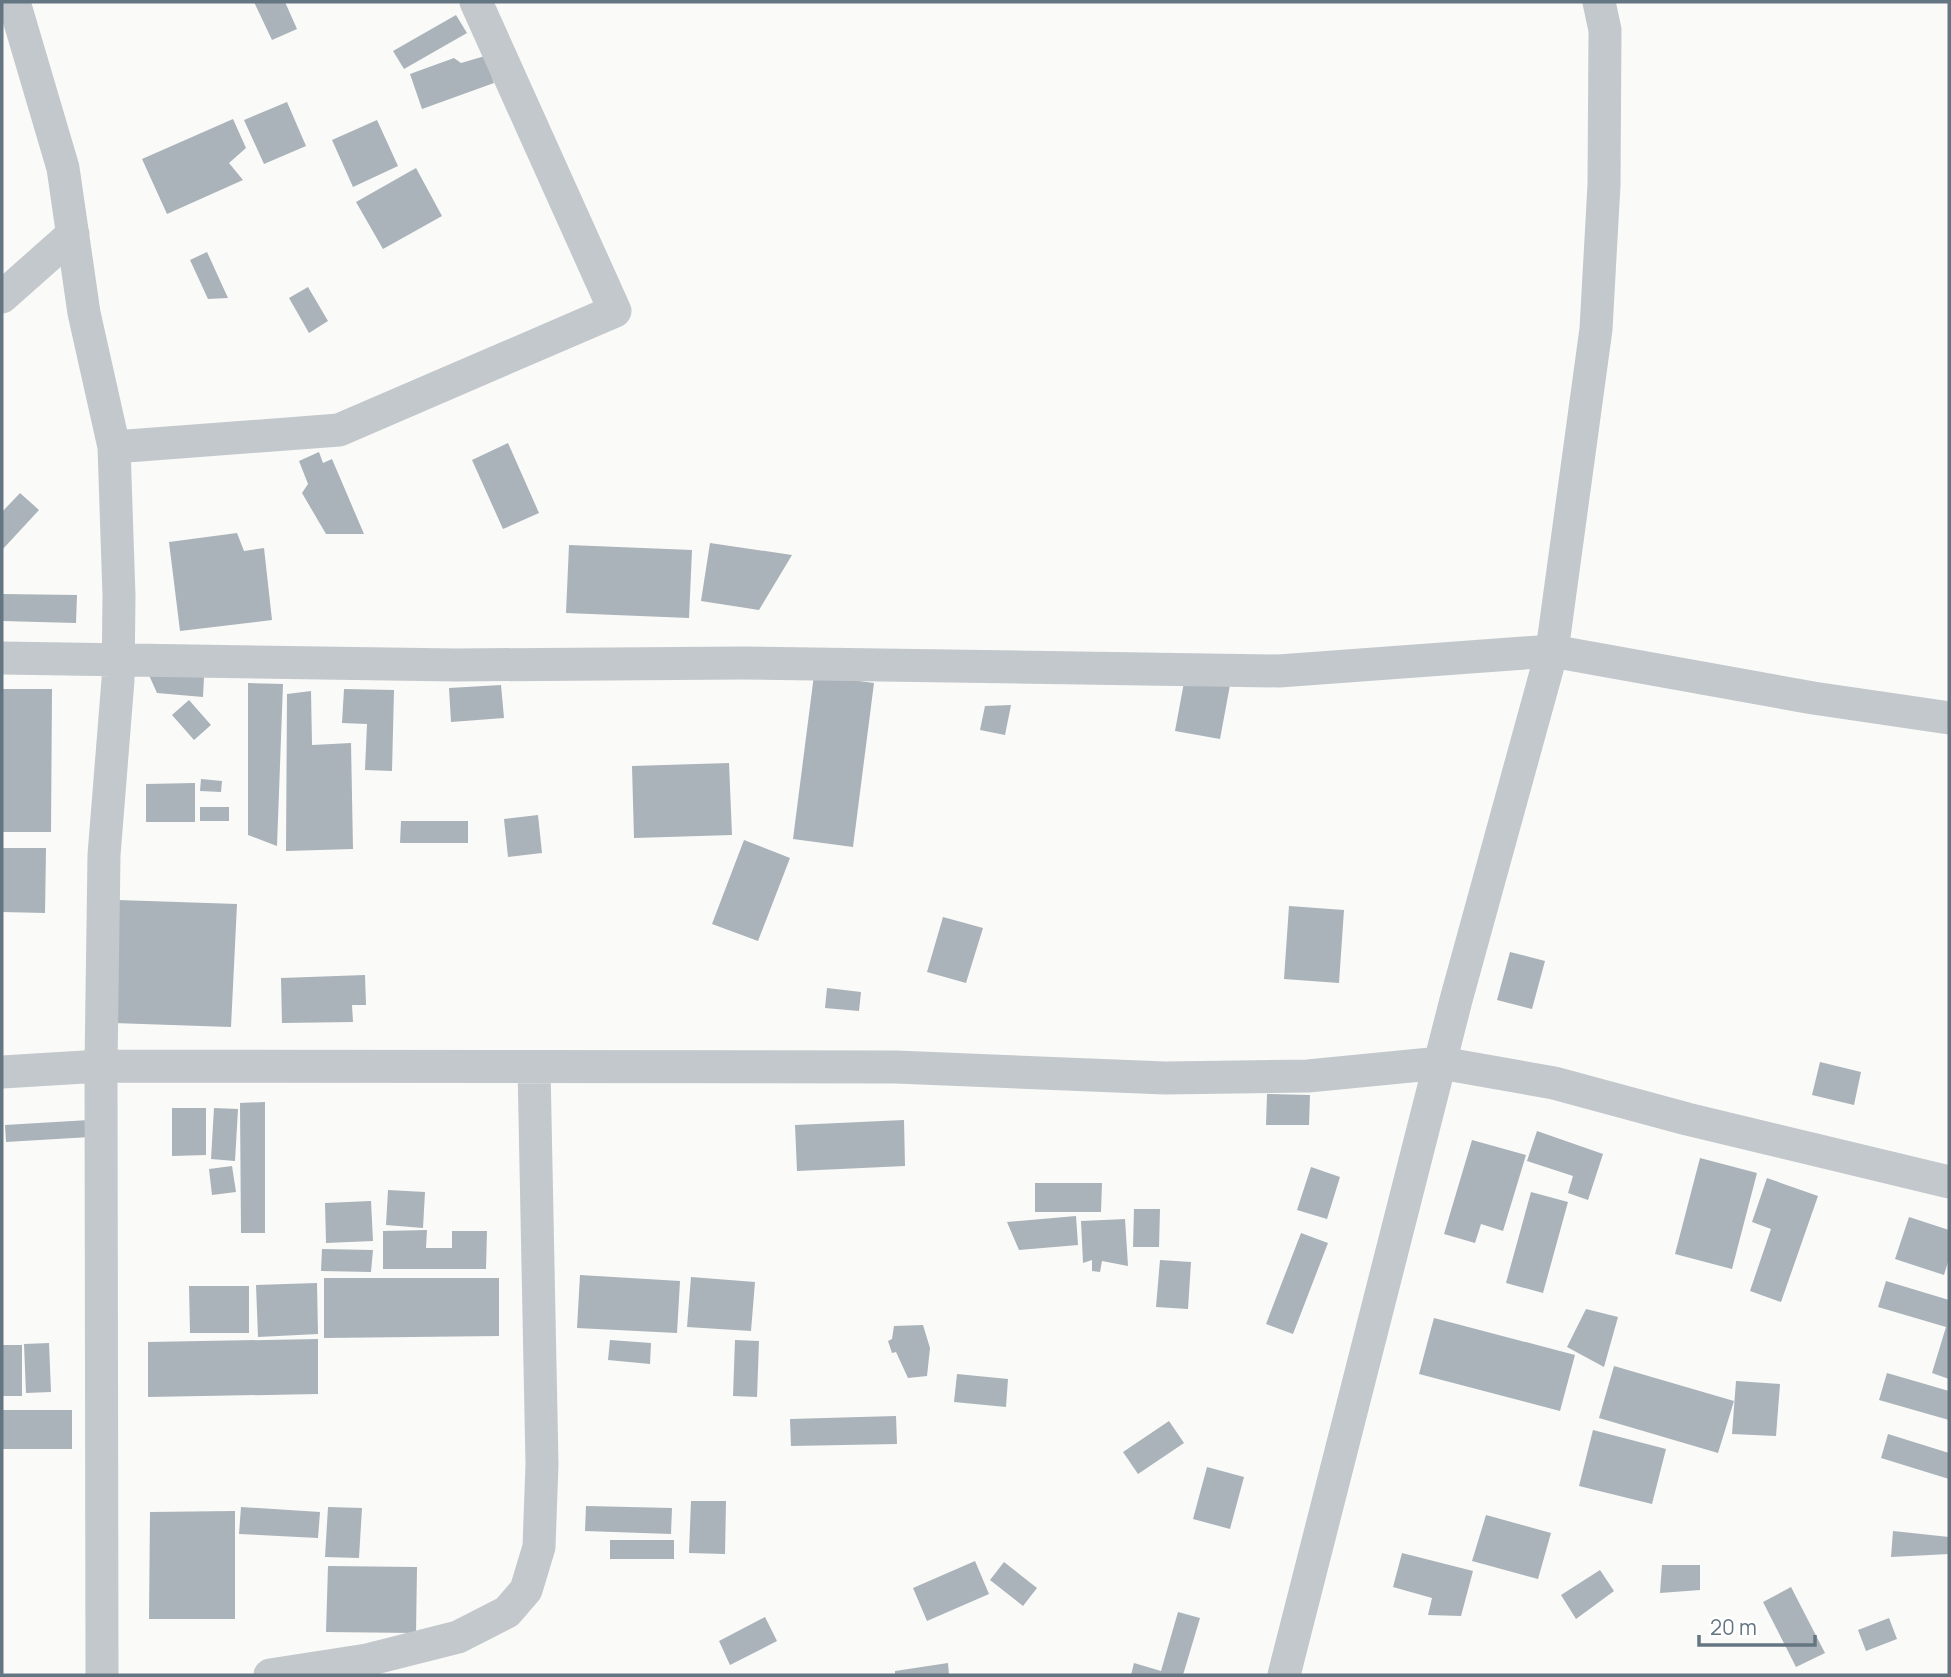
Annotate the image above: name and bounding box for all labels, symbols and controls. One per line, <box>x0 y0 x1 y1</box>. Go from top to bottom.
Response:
scale bar <box>1699 1604 1814 1648</box>
text: 20 m <box>1710 1613 1757 1641</box>

